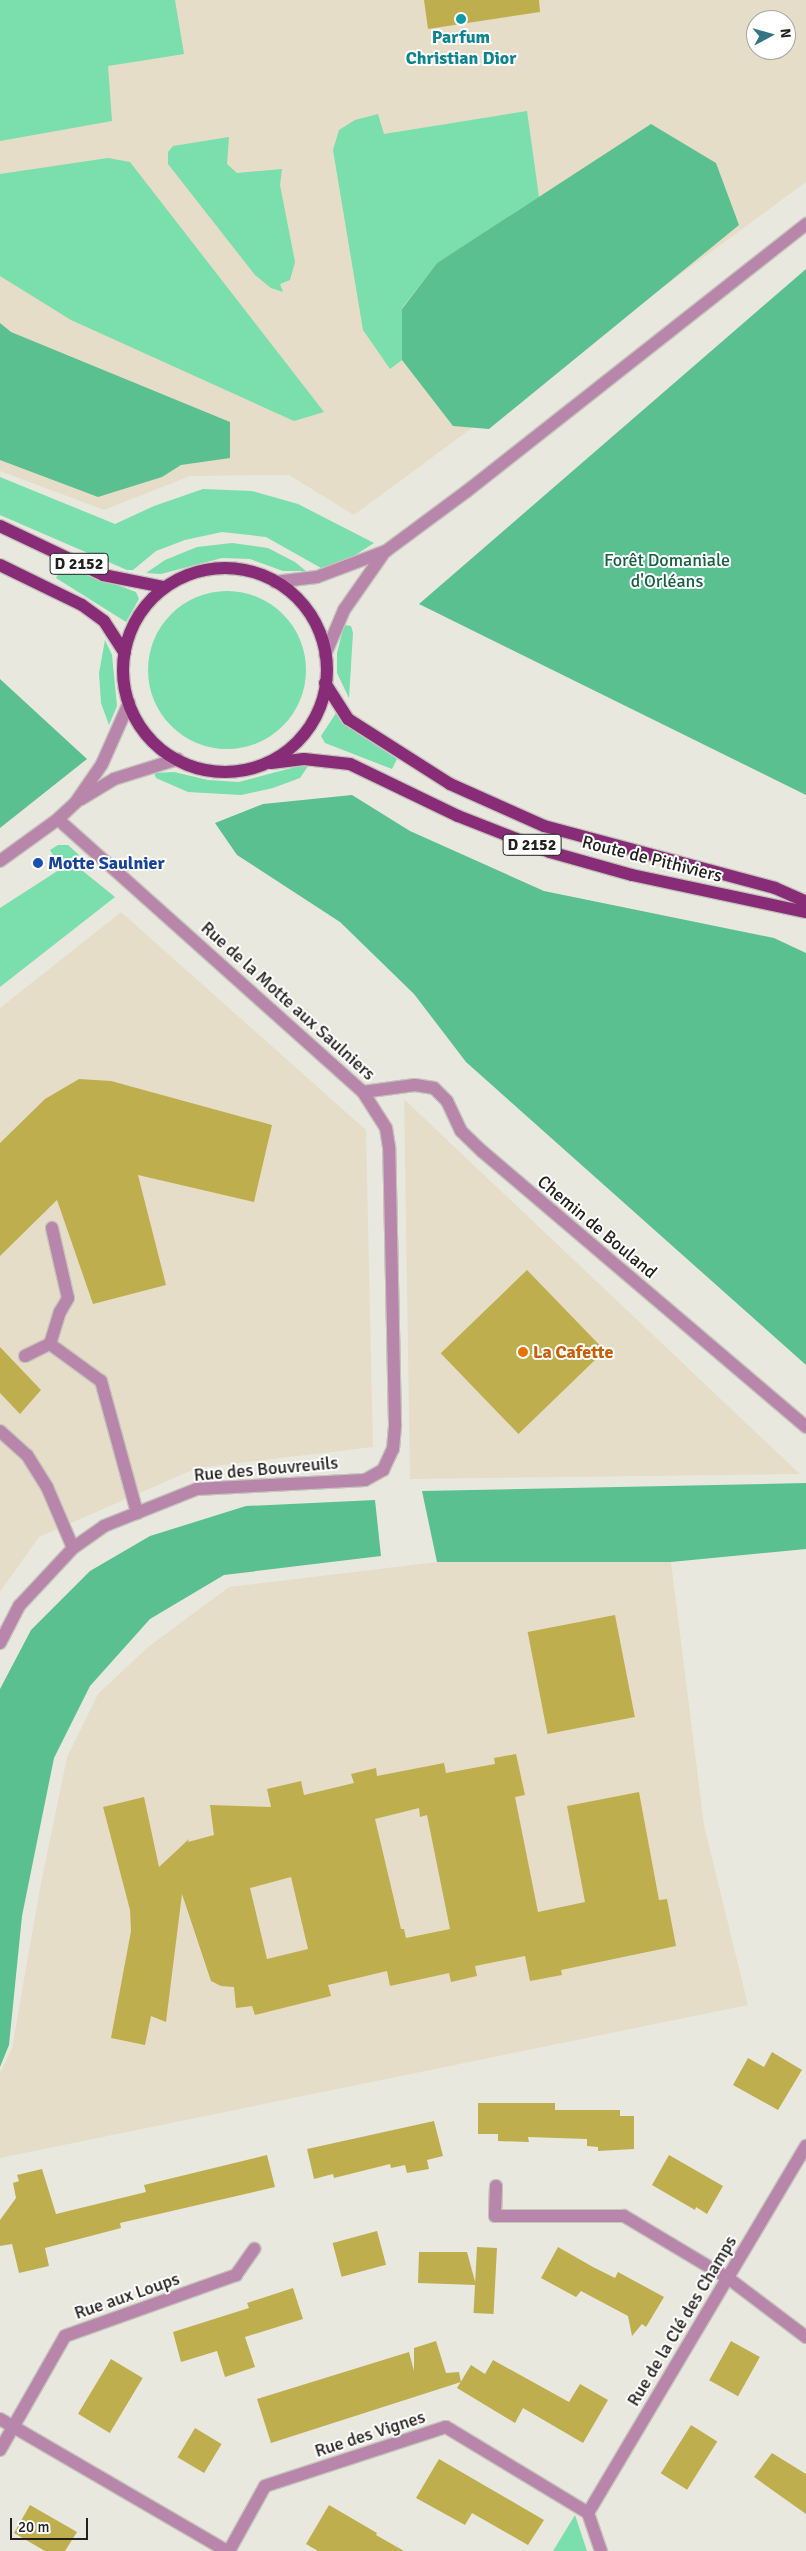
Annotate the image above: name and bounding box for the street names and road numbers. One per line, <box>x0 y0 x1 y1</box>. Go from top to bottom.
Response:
road number: D 2152 <box>49 550 109 578</box>
street label: Route de Pithiviers <box>580 831 724 887</box>
road number: D 2152 <box>502 832 562 858</box>
street label: Rue de la Motte aux Saulniers <box>196 917 380 1085</box>
street label: Chemin de Bouland <box>533 1171 661 1283</box>
street label: Rue des Bouvreuils <box>193 1452 339 1486</box>
street label: Rue de la Clé des Champs <box>623 2232 741 2410</box>
street label: Rue aux Loups <box>71 2268 183 2324</box>
street label: Rue des Vignes <box>312 2406 428 2462</box>

